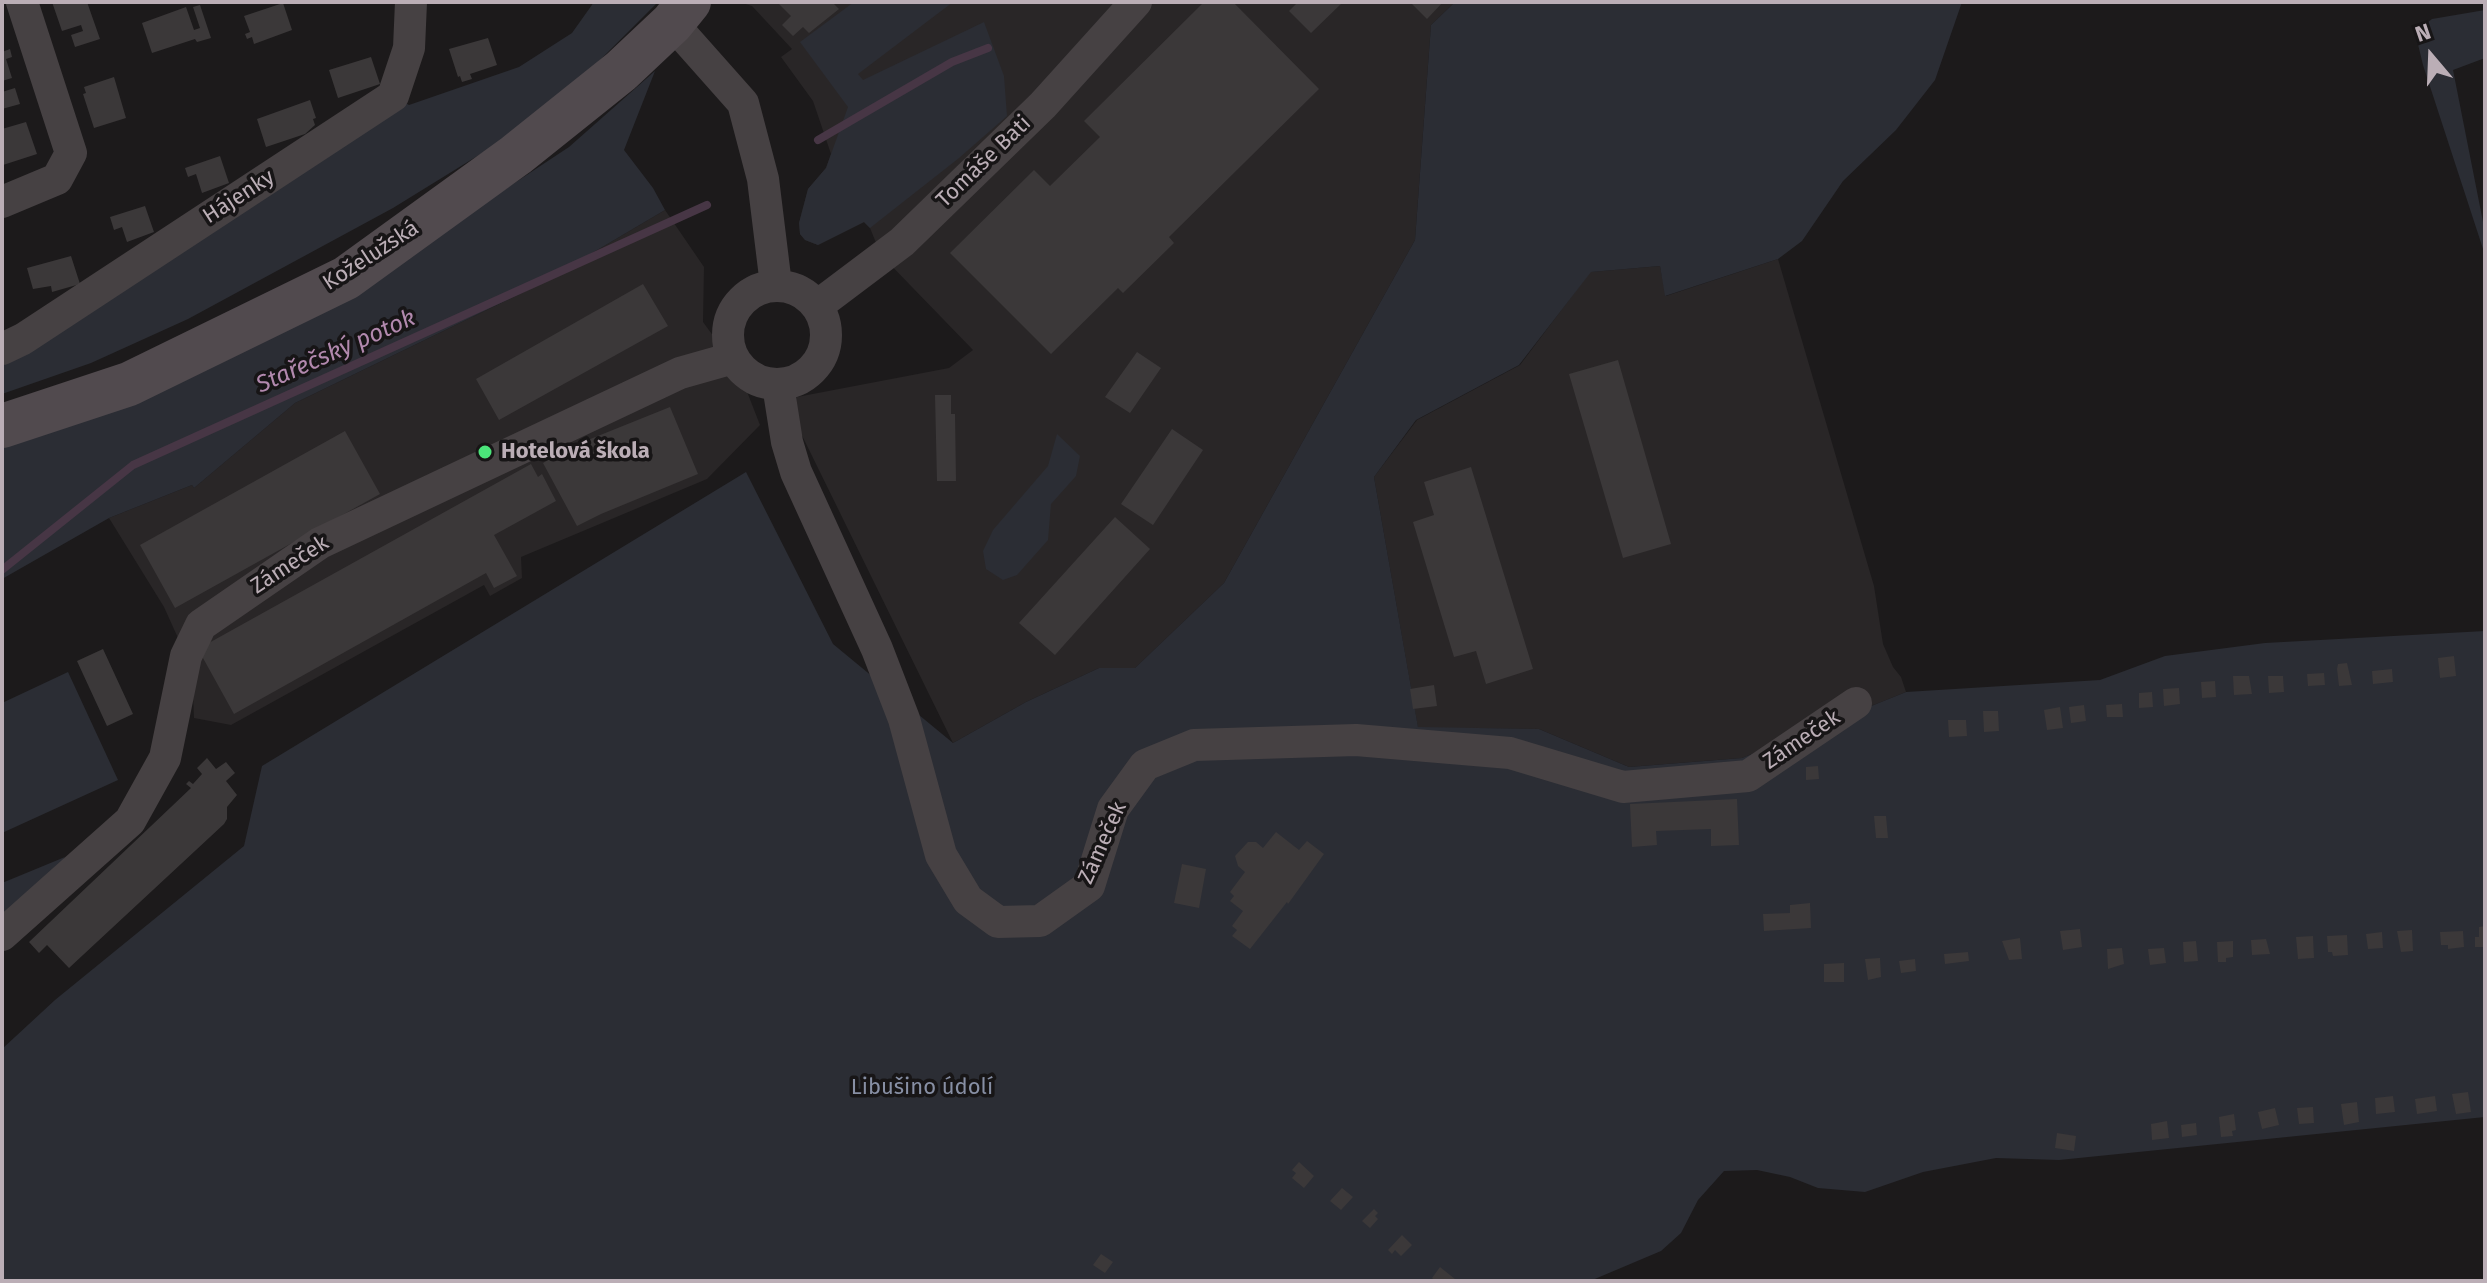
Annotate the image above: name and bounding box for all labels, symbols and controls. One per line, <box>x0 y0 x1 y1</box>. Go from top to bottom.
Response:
north arrow <box>2391 16 2471 96</box>
text: N <box>2412 18 2434 48</box>
street label: Tomáše Bati <box>931 110 1037 214</box>
street label: Hájenky <box>198 164 280 230</box>
street label: Koželužská <box>318 215 424 297</box>
water label: Stařečský potok <box>252 304 420 400</box>
place label: Hotelová škola <box>501 439 650 465</box>
marker: Hotelová škola <box>476 443 494 461</box>
street label: Zámeček <box>246 530 334 600</box>
street label: Zámeček <box>1758 705 1846 775</box>
street label: Zámeček <box>1073 798 1133 888</box>
park label: Libušino údolí <box>851 1075 993 1101</box>

